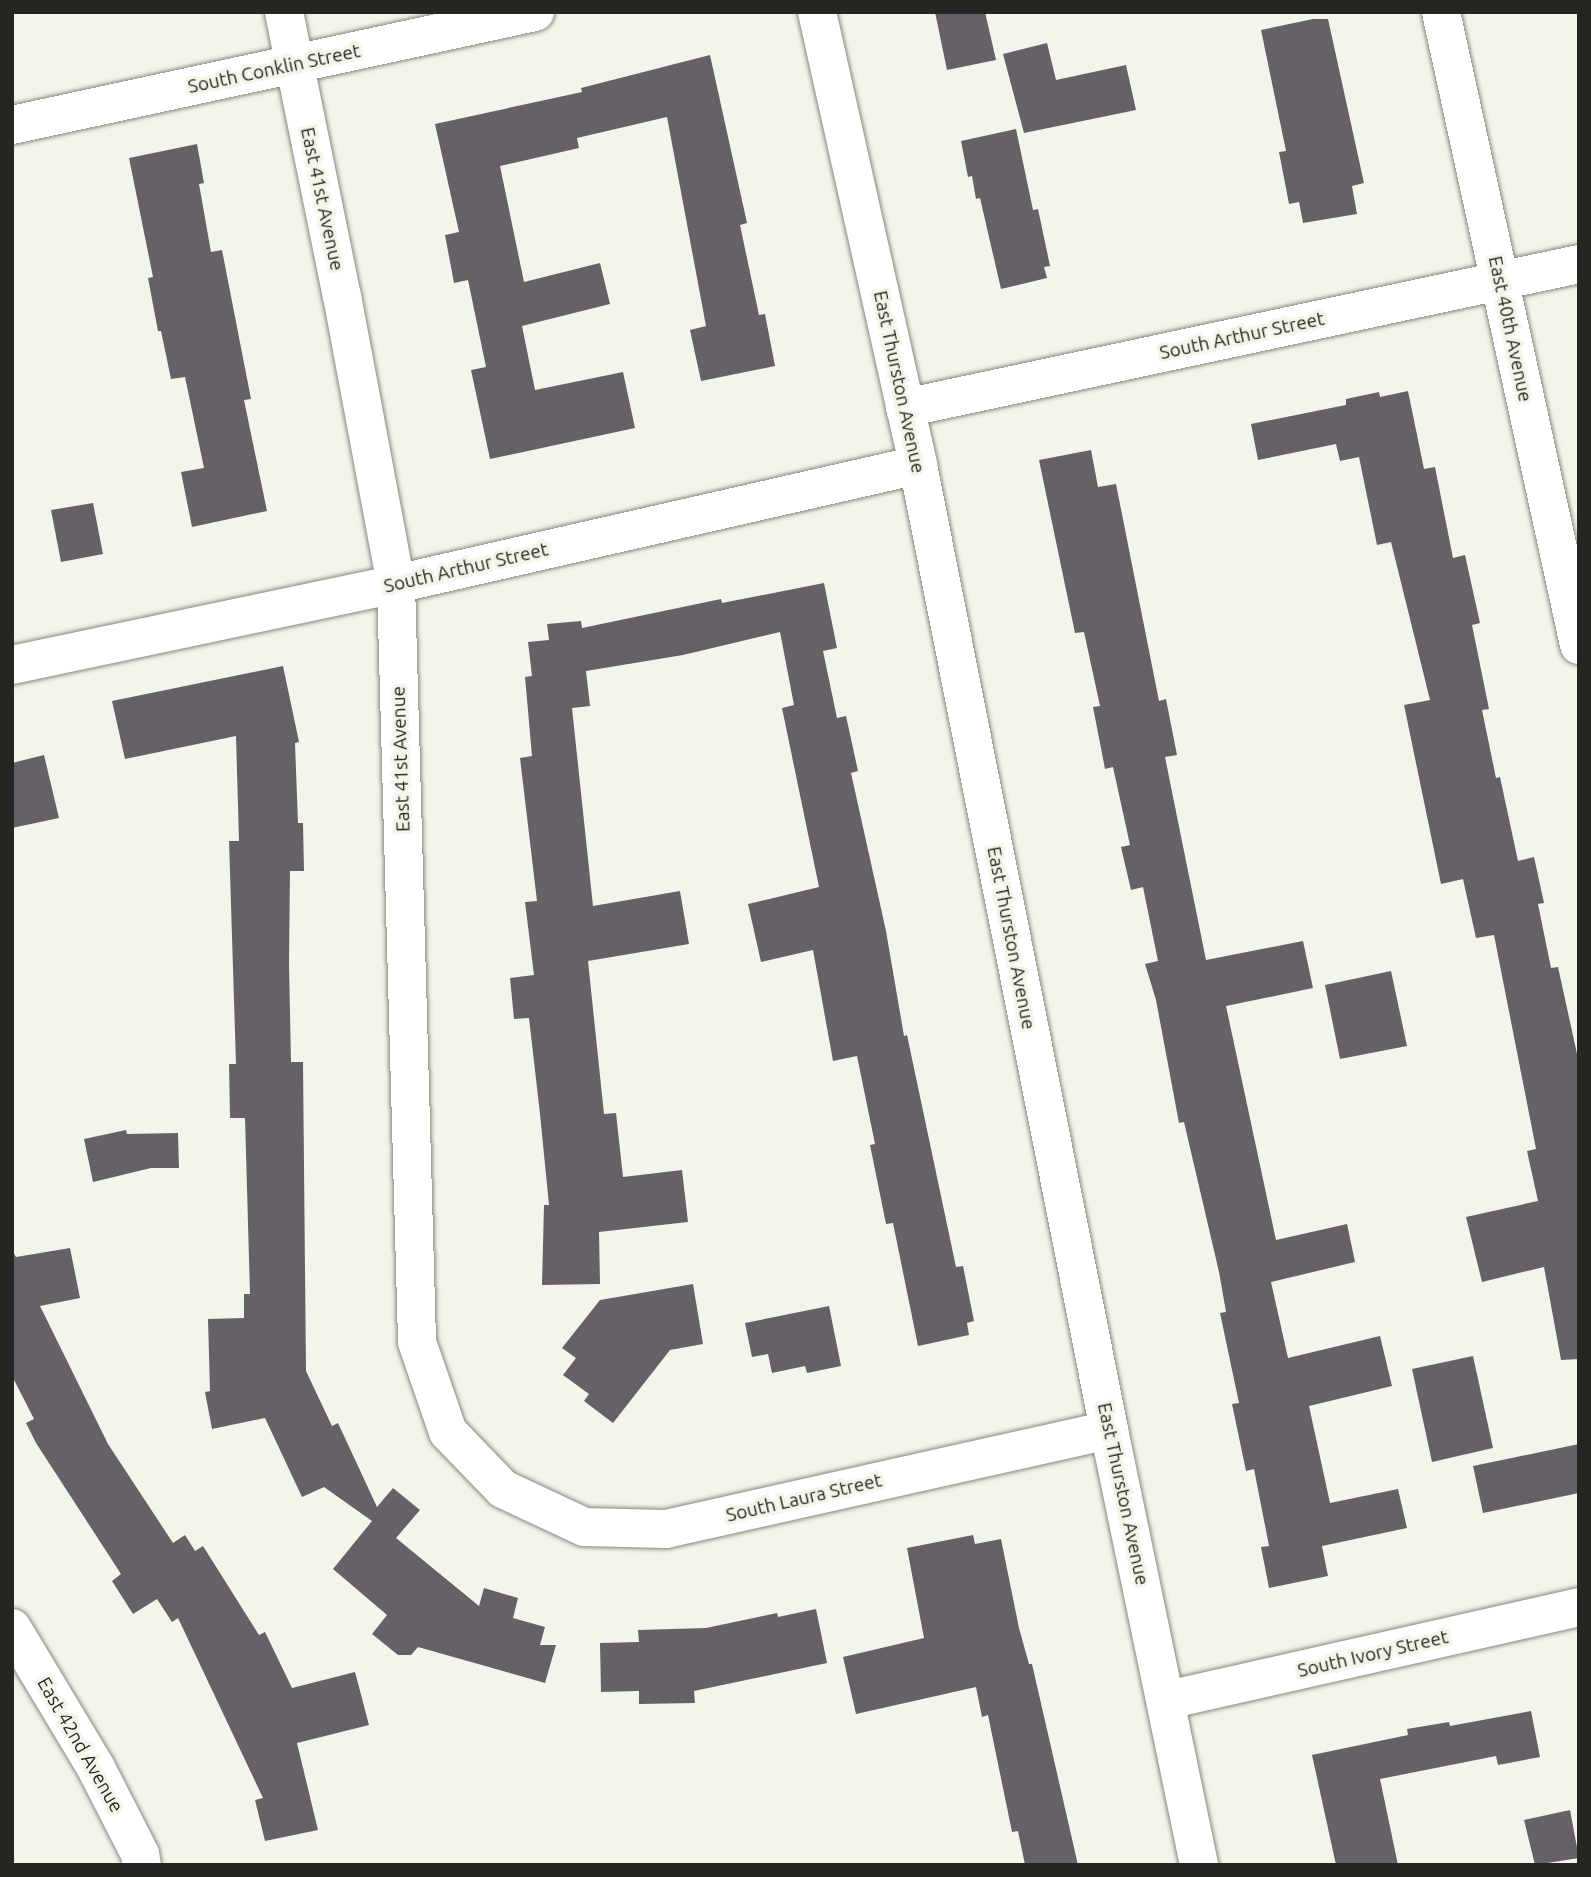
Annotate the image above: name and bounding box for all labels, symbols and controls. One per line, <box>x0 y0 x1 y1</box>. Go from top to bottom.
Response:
street label: South Conklin Street <box>186 40 362 98</box>
street label: East 41st Avenue <box>296 125 348 273</box>
street label: East 40th Avenue <box>1483 254 1537 404</box>
street label: East Thurston Avenue <box>869 289 929 475</box>
street label: South Arthur Street <box>1158 307 1326 365</box>
street label: South Arthur Street <box>382 538 550 598</box>
street label: East 41st Avenue <box>387 686 415 832</box>
street label: East Thurston Avenue <box>982 845 1040 1031</box>
street label: East Thurston Avenue <box>1093 1401 1153 1587</box>
street label: South Laura Street <box>724 1469 884 1527</box>
street label: South Ivory Street <box>1295 1626 1451 1682</box>
street label: East 42nd Avenue <box>32 1673 128 1817</box>

